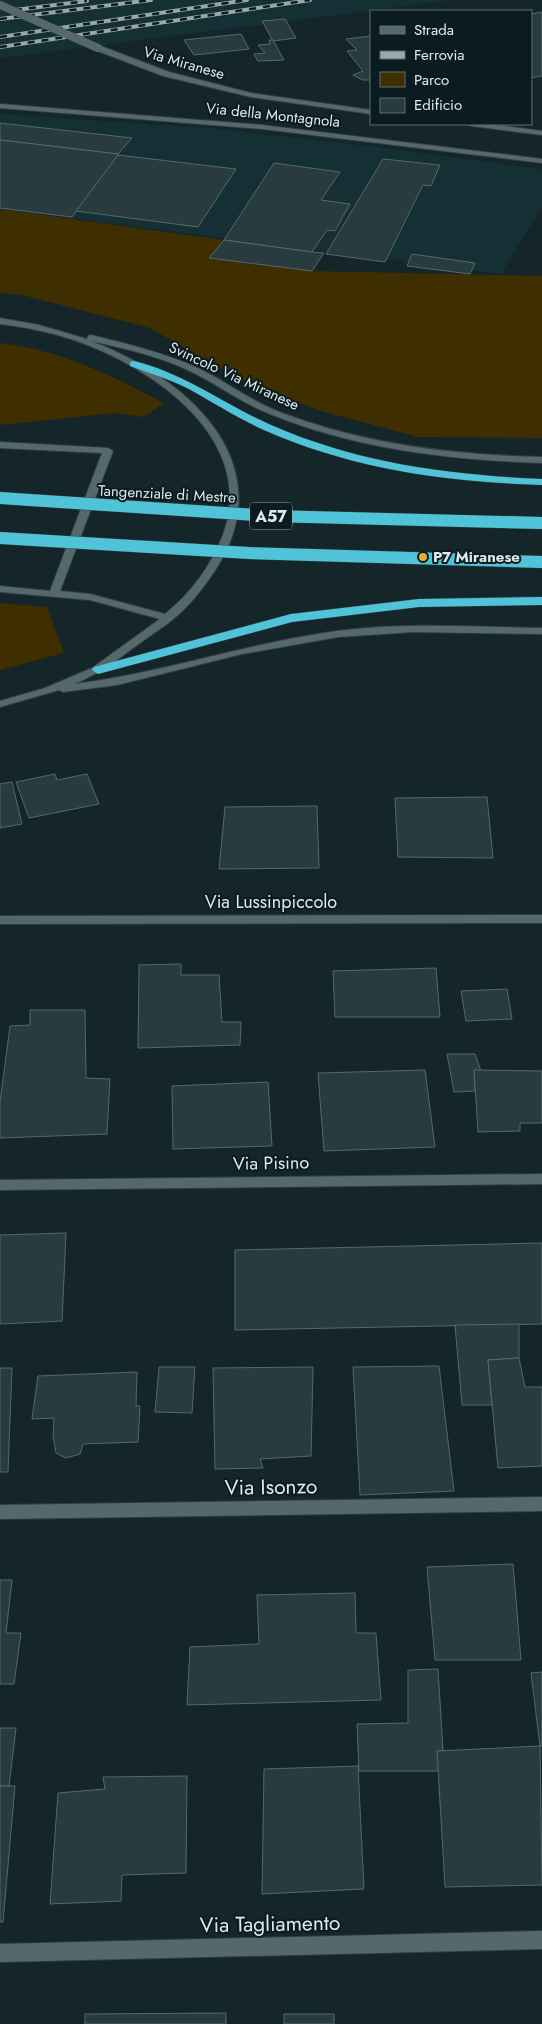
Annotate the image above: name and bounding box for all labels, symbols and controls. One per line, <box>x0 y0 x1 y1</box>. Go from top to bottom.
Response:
legend <box>370 10 532 125</box>
text: Strada <box>414 19 454 41</box>
street label: Via Miranese <box>141 41 227 85</box>
text: Ferrovia <box>414 44 465 66</box>
text: Parco <box>414 69 449 91</box>
text: Edificio <box>414 94 462 116</box>
street label: Via della Montagnola <box>205 97 341 133</box>
street label: Svincolo Via Miranese <box>165 336 303 416</box>
street label: Tangenziale di Mestre <box>98 479 237 509</box>
road number: A57 <box>250 502 292 530</box>
place label: P7 Miranese <box>433 546 520 568</box>
marker: P7 Miranese <box>417 551 429 563</box>
street label: Via Lussinpiccolo <box>205 889 337 915</box>
street label: Via Pisino <box>233 1149 310 1177</box>
street label: Via Isonzo <box>224 1471 318 1503</box>
street label: Via Tagliamento <box>199 1908 341 1940</box>

